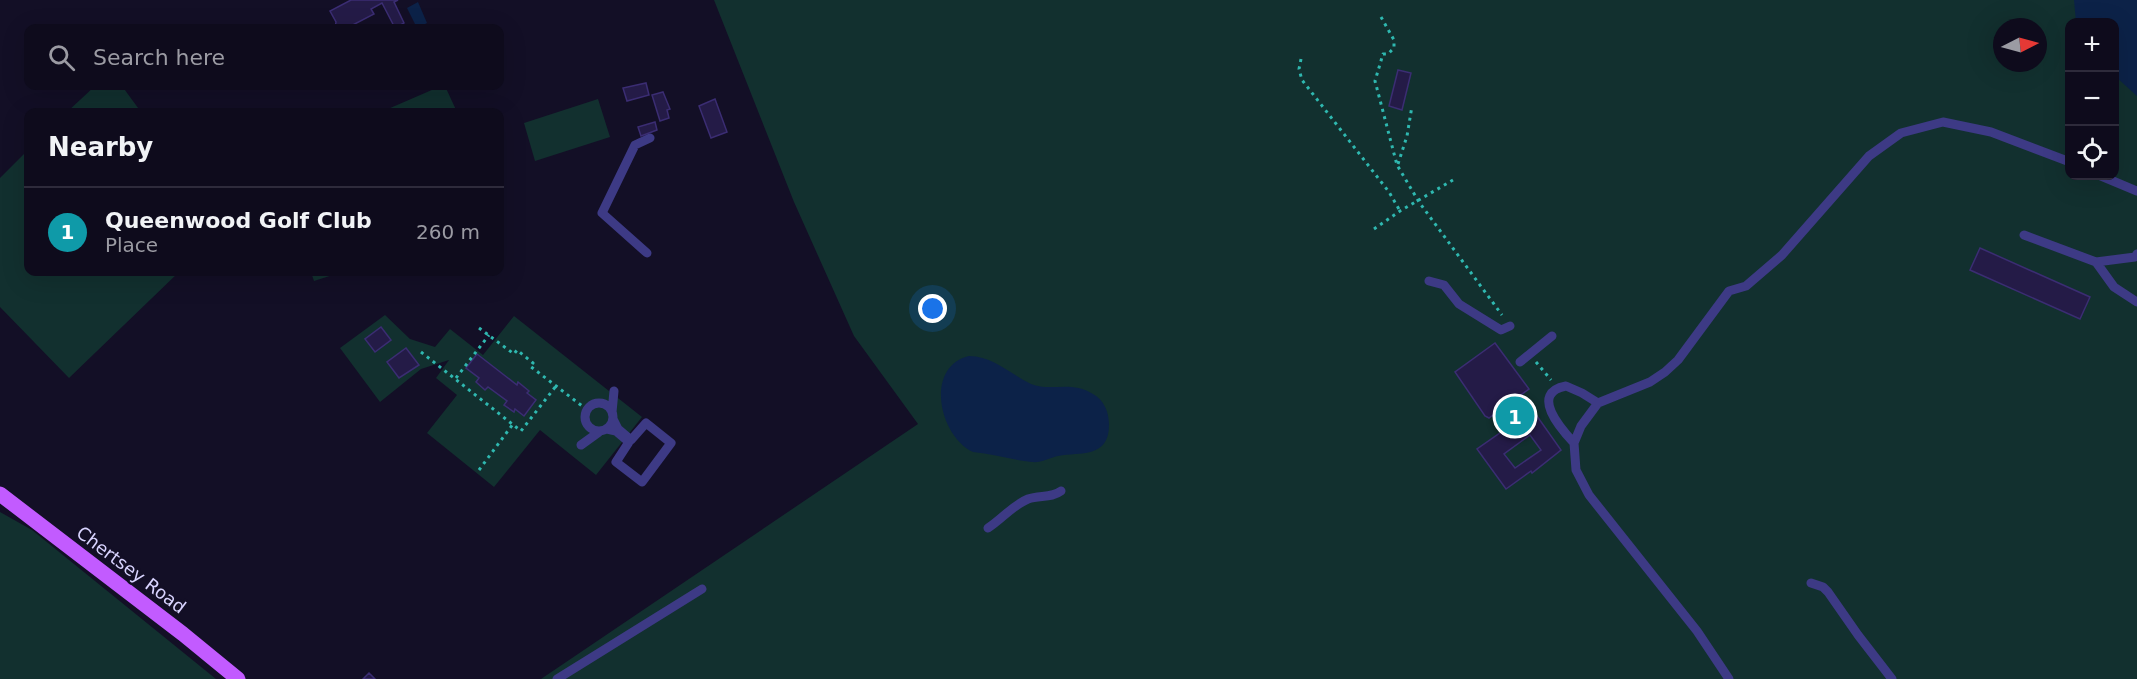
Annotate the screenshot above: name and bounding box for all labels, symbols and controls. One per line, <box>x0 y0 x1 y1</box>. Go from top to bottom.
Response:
north arrow <box>1993 18 2047 72</box>
map controls <box>2065 18 2119 180</box>
button: + <box>2065 18 2119 72</box>
search box <box>24 24 504 90</box>
icon: search <box>45 41 78 74</box>
text: Search here <box>93 45 225 70</box>
button: − <box>2065 72 2119 126</box>
button: locate <box>2065 126 2119 180</box>
text: Nearby <box>48 132 153 162</box>
text: Queenwood Golf Club <box>105 208 372 233</box>
text: 1 <box>61 220 74 244</box>
text: 260 m <box>416 220 480 244</box>
text: Place <box>105 233 158 257</box>
your location <box>918 294 947 323</box>
pin: 1 <box>1496 394 1534 438</box>
street label: Chertsey Road <box>72 522 190 618</box>

